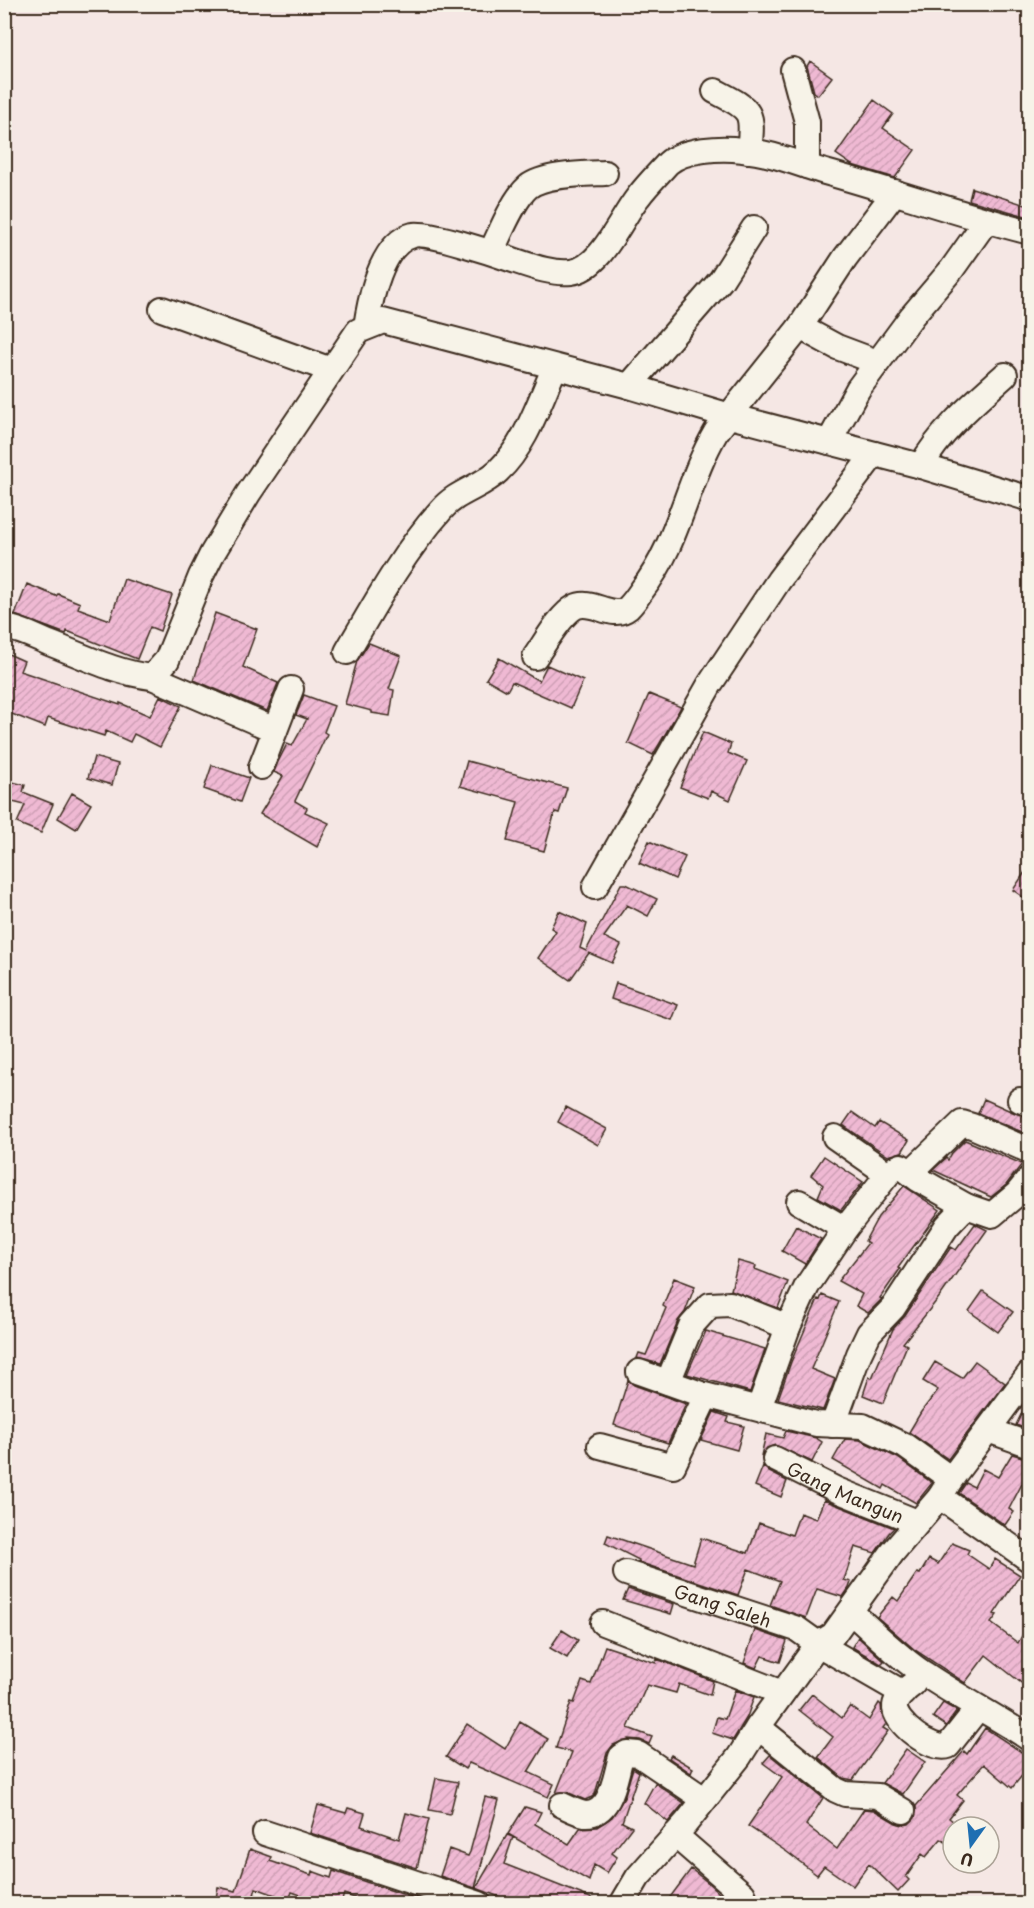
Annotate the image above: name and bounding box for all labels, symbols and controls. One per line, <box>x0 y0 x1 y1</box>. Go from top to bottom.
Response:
street label: Gang Mangun <box>783 1454 908 1529</box>
street label: Gang Saleh <box>671 1576 775 1633</box>
north arrow <box>941 1815 1001 1875</box>
text: U <box>958 1847 976 1874</box>

